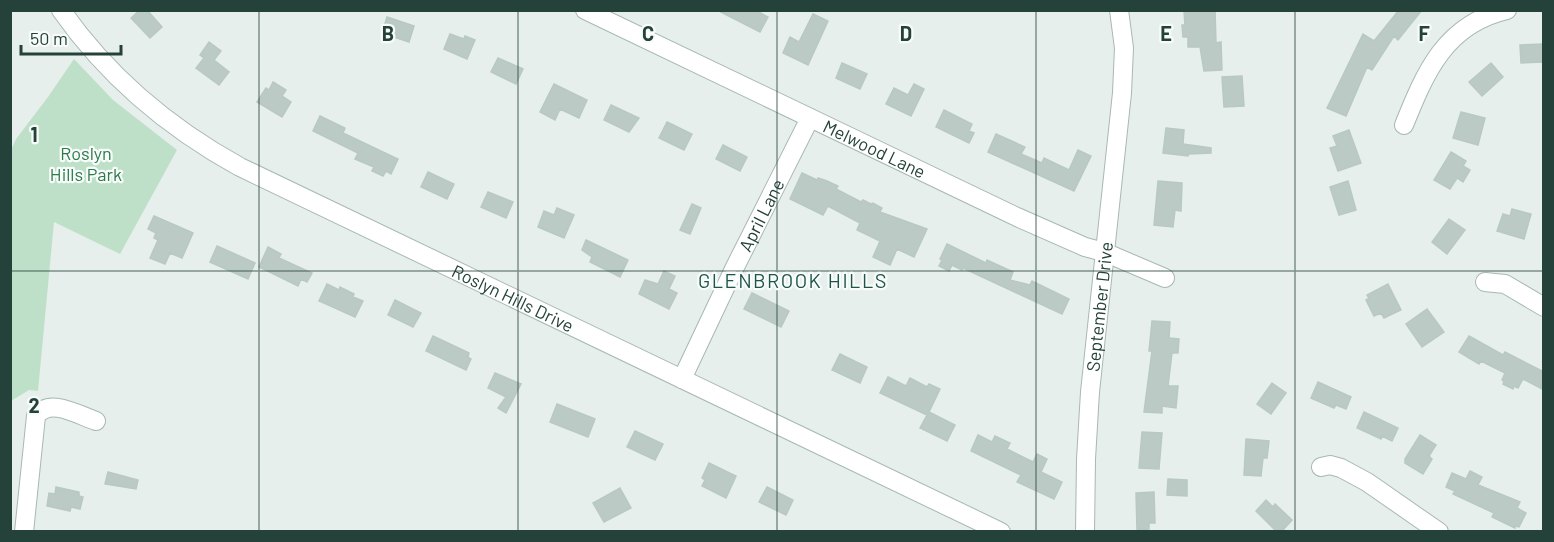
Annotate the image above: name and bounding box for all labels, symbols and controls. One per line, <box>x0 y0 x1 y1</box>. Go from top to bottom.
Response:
scale bar <box>21 18 122 56</box>
text: B <box>382 21 394 45</box>
text: C <box>642 21 654 45</box>
text: D <box>900 21 912 45</box>
text: E <box>1160 21 1172 45</box>
text: F <box>1418 21 1430 45</box>
text: 50 m <box>30 27 68 49</box>
street label: Melwood Lane <box>820 115 929 183</box>
text: 1 <box>30 122 38 146</box>
park label: Roslyn Hills Park <box>50 142 122 185</box>
street label: April Lane <box>734 175 789 255</box>
street label: September Drive <box>1081 241 1117 373</box>
street label: Roslyn Hills Drive <box>449 259 577 336</box>
district label: GLENBROOK HILLS <box>698 268 888 292</box>
text: 2 <box>28 393 40 417</box>

